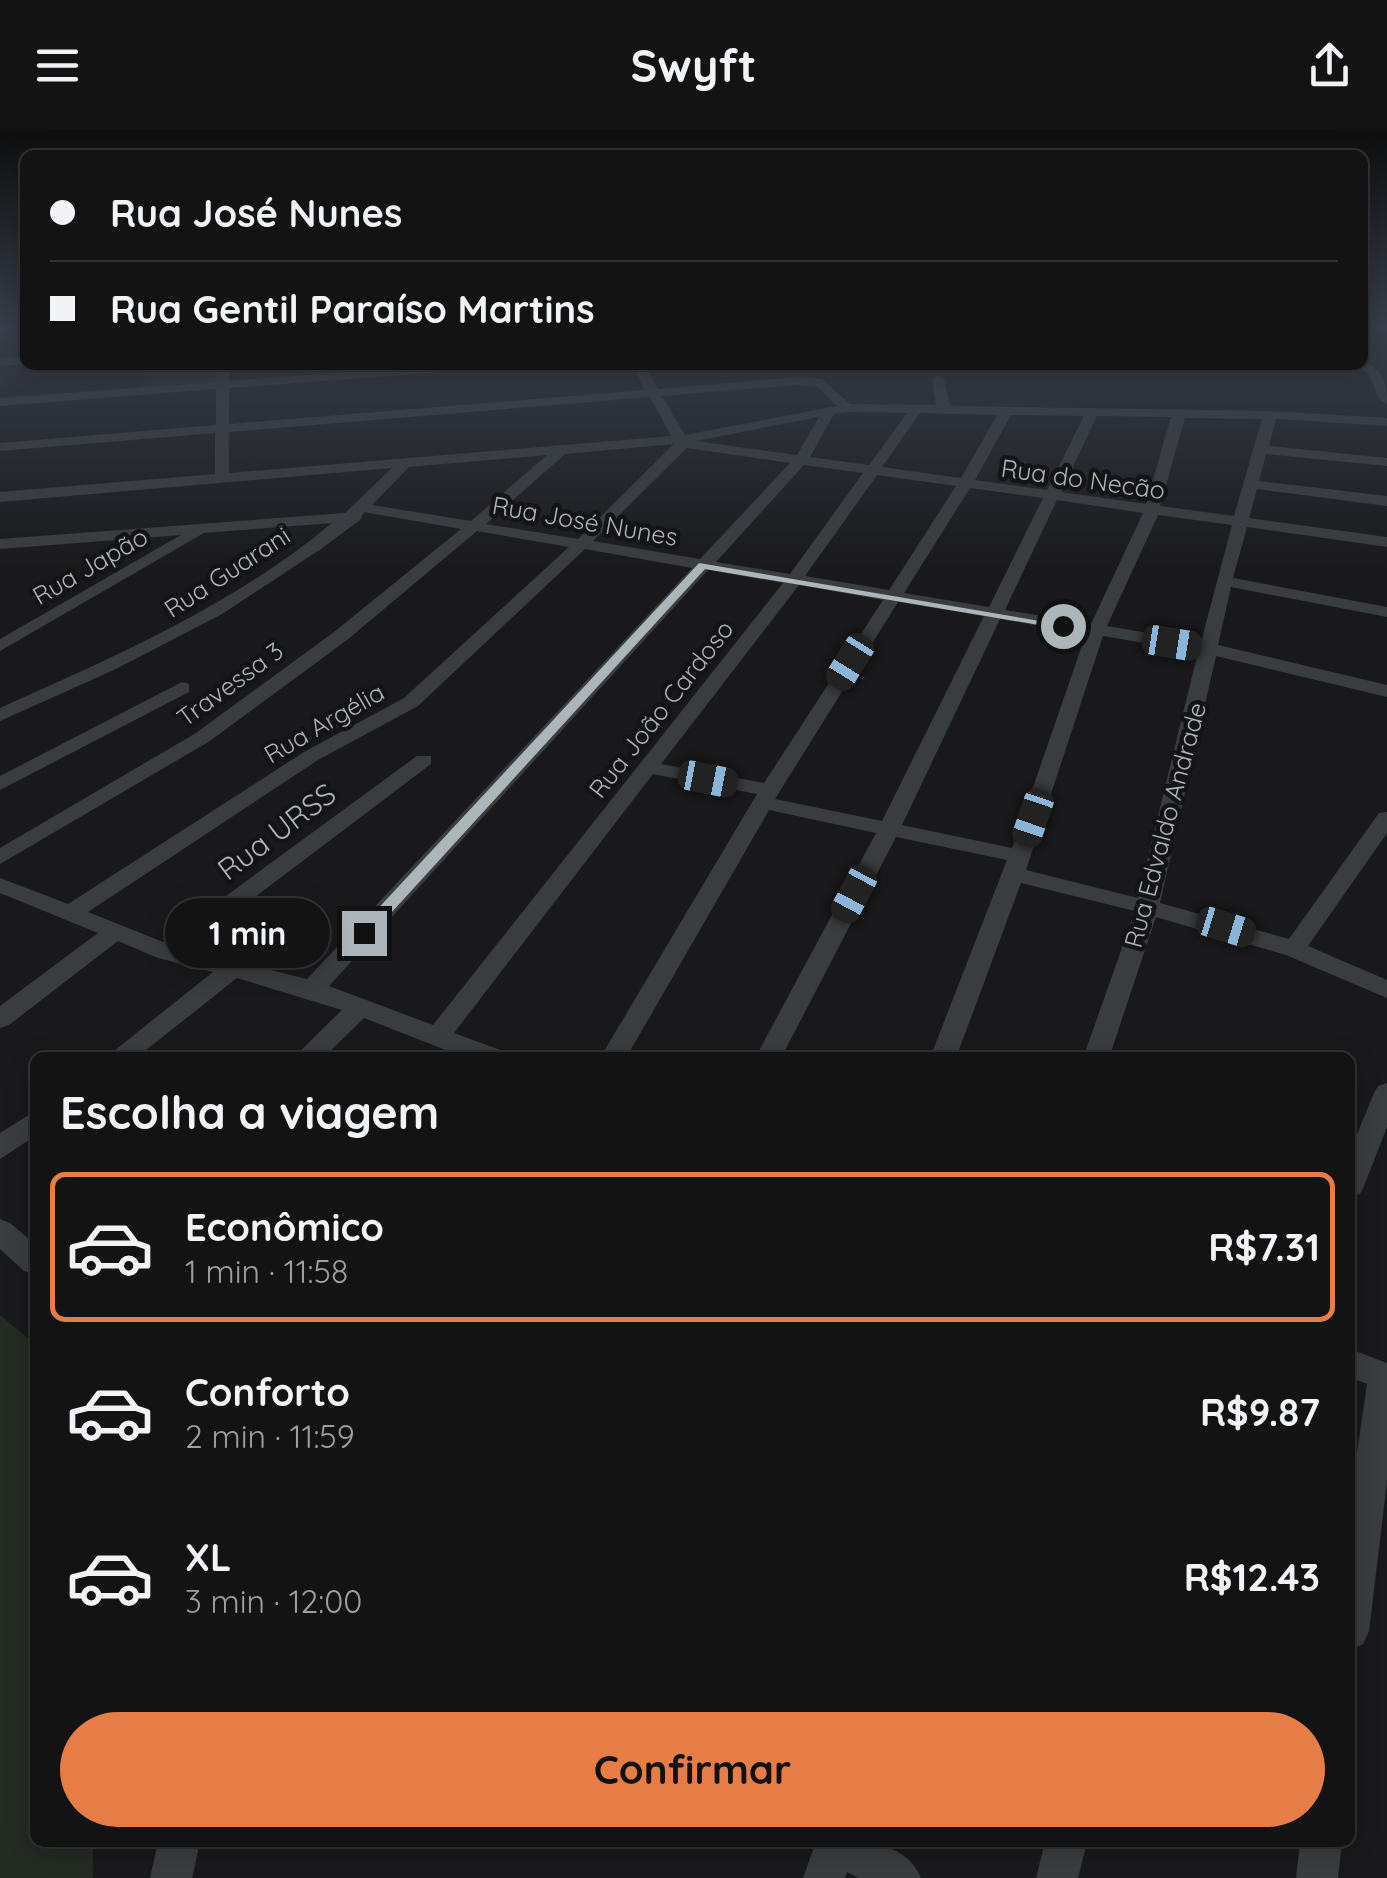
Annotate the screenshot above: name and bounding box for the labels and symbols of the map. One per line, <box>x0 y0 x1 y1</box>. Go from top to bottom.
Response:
street label: Rua do Necão <box>999 452 1167 505</box>
street label: Rua José Nunes <box>490 489 680 552</box>
street label: Rua Guarani <box>158 519 295 624</box>
street label: Rua Japão <box>27 520 153 611</box>
route start <box>1041 604 1086 649</box>
street label: Rua João Cardoso <box>582 614 740 804</box>
car <box>1140 623 1204 663</box>
car <box>821 629 879 695</box>
street label: Travessa 3 <box>171 635 289 732</box>
street label: Rua Argélia <box>258 676 389 769</box>
street label: Rua Edvaldo Andrade <box>1117 699 1212 951</box>
car <box>676 759 740 799</box>
street label: Rua URSS <box>210 774 343 888</box>
car <box>1009 785 1057 851</box>
car <box>827 860 881 928</box>
callout: 1 min <box>164 898 329 968</box>
car <box>1193 904 1259 950</box>
route end <box>342 911 387 956</box>

